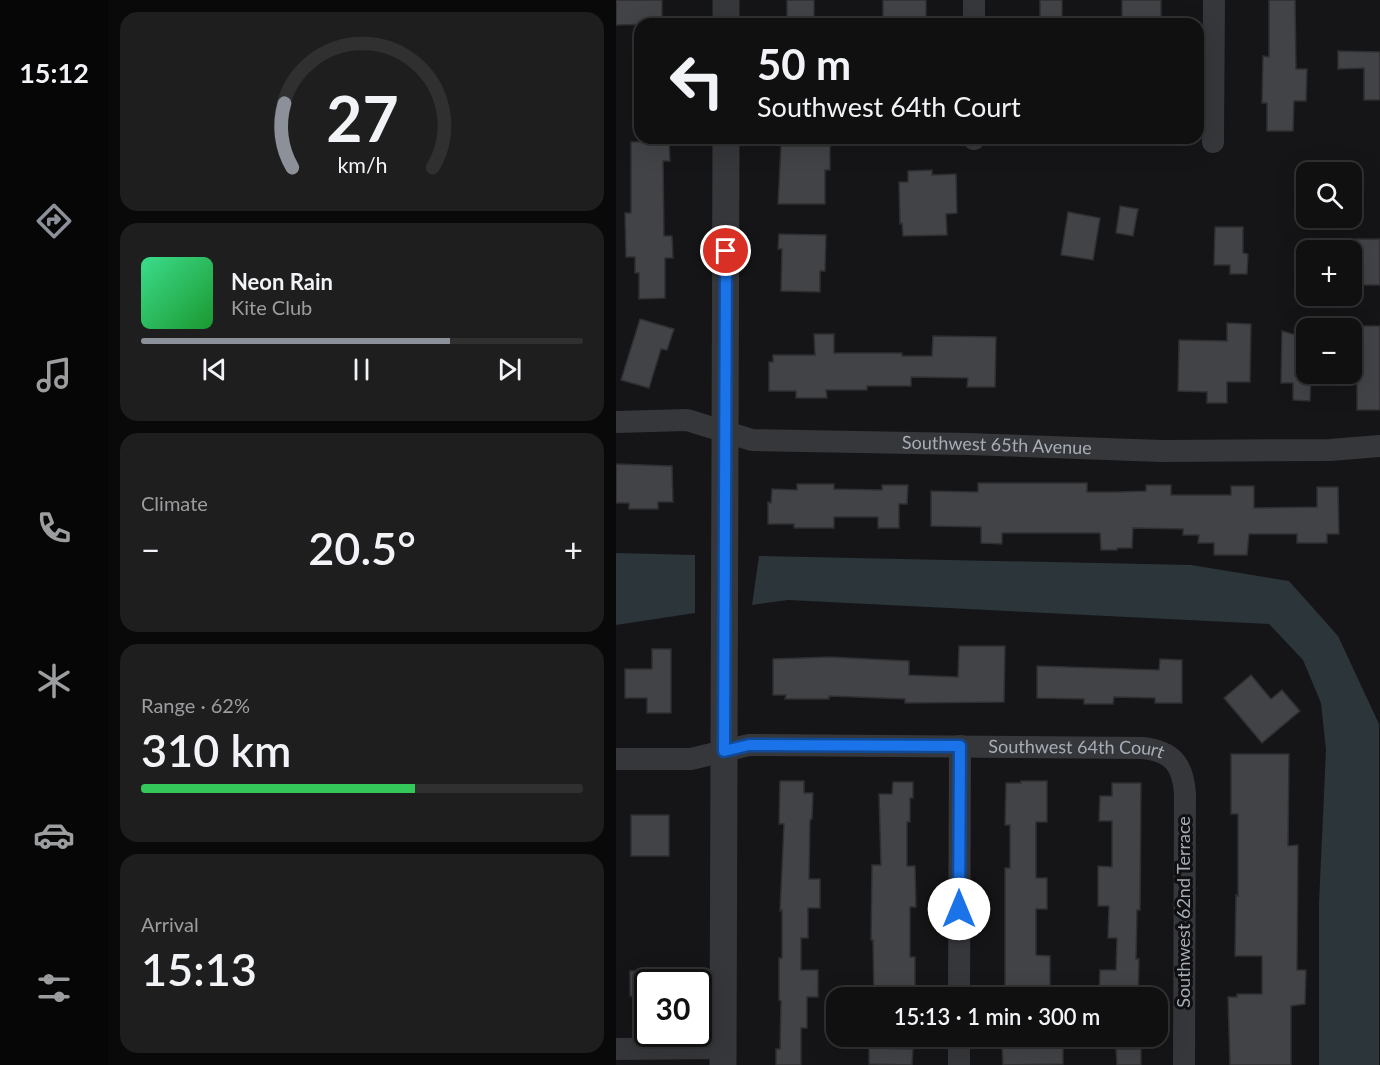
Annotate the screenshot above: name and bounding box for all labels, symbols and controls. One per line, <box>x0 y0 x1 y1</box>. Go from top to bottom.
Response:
text: 50 m <box>757 39 851 89</box>
icon: left <box>658 42 736 120</box>
text: 15:12 <box>19 56 89 89</box>
text: 27 <box>326 80 398 155</box>
text: Southwest 64th Court <box>757 90 1021 123</box>
text: km/h <box>337 153 387 179</box>
map controls <box>1296 162 1362 384</box>
button: search <box>1296 162 1362 228</box>
icon: directions <box>33 200 75 242</box>
pin <box>700 225 751 276</box>
icon: arrive <box>709 234 742 267</box>
button: + <box>1296 240 1362 306</box>
text: Neon Rain <box>231 268 333 295</box>
text: Kite Club <box>231 295 312 319</box>
button: − <box>1296 318 1362 384</box>
icon: previous <box>198 353 231 386</box>
icon: pause <box>345 353 378 386</box>
icon: next <box>493 353 526 386</box>
icon: music <box>33 354 75 396</box>
street label: Southwest 65th Avenue <box>902 431 1092 458</box>
text: Climate <box>141 491 208 515</box>
icon: phone <box>33 507 75 549</box>
text: 20.5° <box>308 521 416 575</box>
text: − <box>141 529 160 569</box>
text: + <box>564 529 583 569</box>
icon: climate <box>33 660 75 702</box>
text: Range · 62% <box>141 693 250 717</box>
text: 310 km <box>141 723 291 777</box>
street label: Southwest 64th Court <box>988 735 1168 763</box>
icon: car <box>33 814 75 856</box>
street label: Southwest 62nd Terrace <box>1172 816 1194 1008</box>
position arrow <box>927 877 991 941</box>
text: Arrival <box>141 912 199 936</box>
text: 15:13 <box>141 942 257 996</box>
icon: filters <box>33 967 75 1009</box>
speed limit sign: 30 <box>634 969 712 1047</box>
text: 15:13 · 1 min · 300 m <box>894 1003 1100 1030</box>

